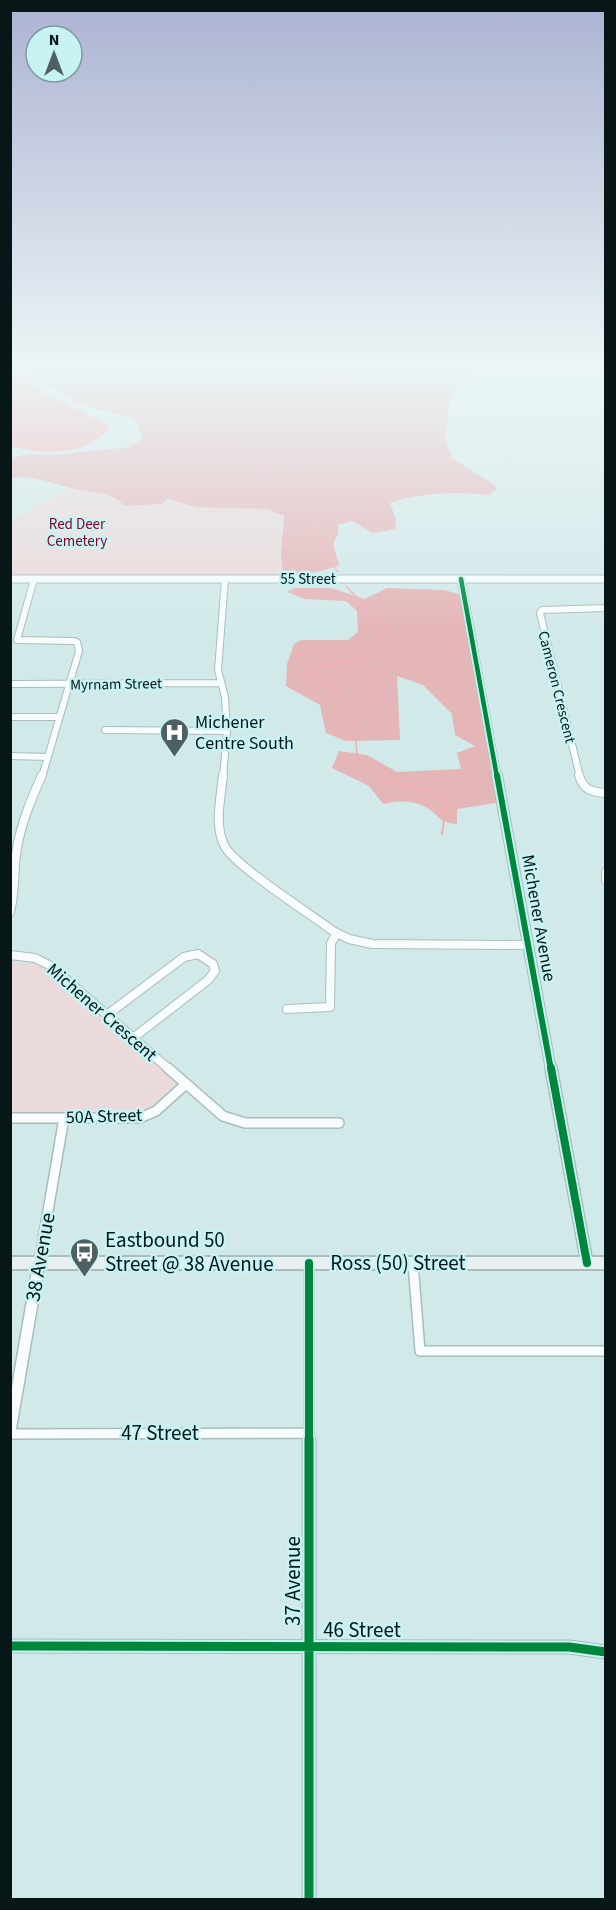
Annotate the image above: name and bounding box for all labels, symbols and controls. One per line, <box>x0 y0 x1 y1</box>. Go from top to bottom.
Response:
north arrow <box>24 24 84 84</box>
text: N <box>49 29 59 51</box>
park label: Red Deer Cemetery <box>47 514 107 552</box>
street label: 55 Street <box>280 569 336 590</box>
street label: Cameron Crescent <box>532 629 581 745</box>
street label: Myrnam Street <box>70 673 162 696</box>
place label: Michener Centre South <box>195 710 294 756</box>
hospital icon: Michener Centre South <box>158 716 190 758</box>
street label: Michener Avenue <box>515 853 562 984</box>
street label: Michener Crescent <box>41 957 162 1067</box>
street label: 50A Street <box>65 1103 143 1130</box>
street label: 38 Avenue <box>17 1210 63 1304</box>
place label: Eastbound 50 Street @ 38 Avenue <box>105 1225 274 1279</box>
bus stop icon: Eastbound 50 Street @ 38 Avenue <box>68 1236 100 1278</box>
street label: Ross (50) Street <box>330 1248 466 1278</box>
street label: 47 Street <box>121 1418 199 1448</box>
street label: 37 Avenue <box>278 1536 308 1626</box>
street label: 46 Street <box>323 1615 401 1645</box>

